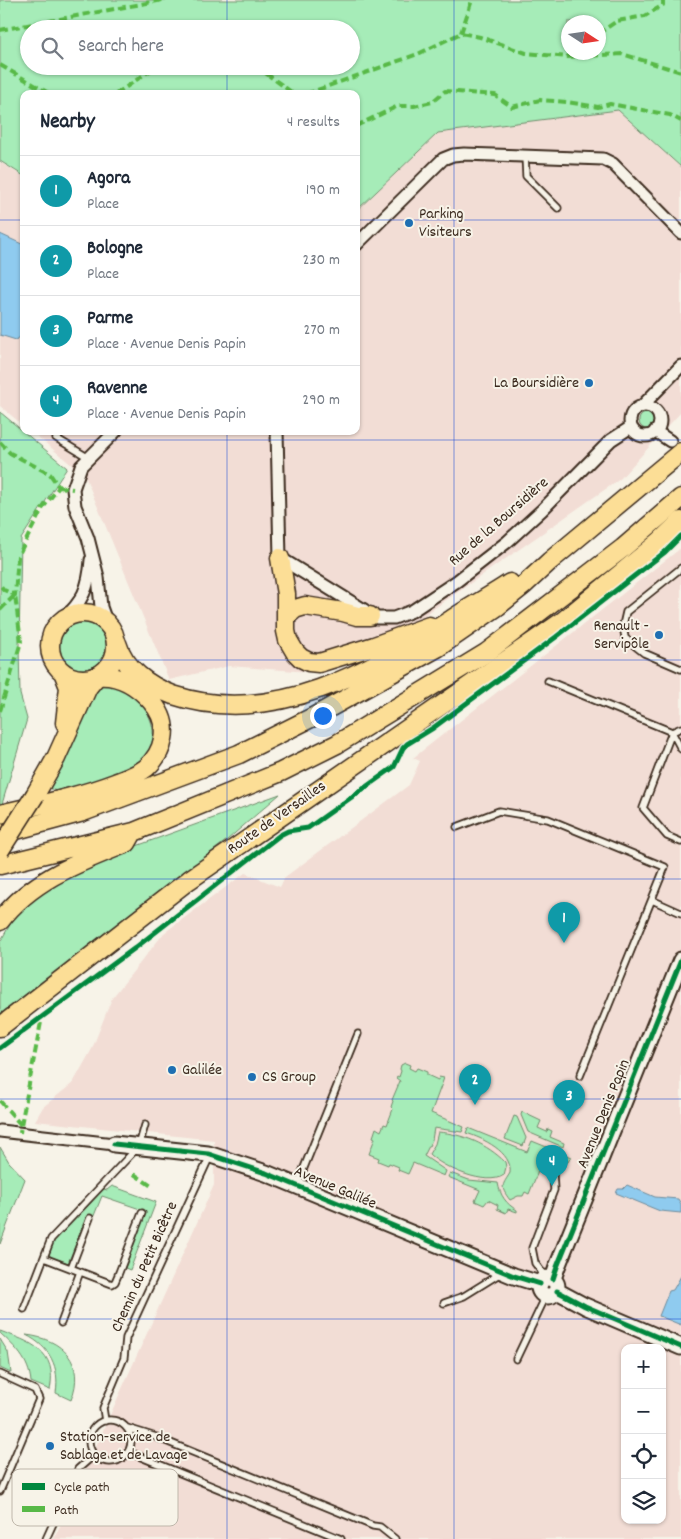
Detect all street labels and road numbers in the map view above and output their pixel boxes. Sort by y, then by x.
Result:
street label: Rue de la Boursidière [444,472,554,572]
street label: Route de Versailles [223,775,331,861]
street label: Avenue Denis Papin [572,1056,636,1172]
street label: Avenue Galilée [290,1160,380,1216]
street label: Chemin du Petit Bicêtre [106,1198,184,1336]

